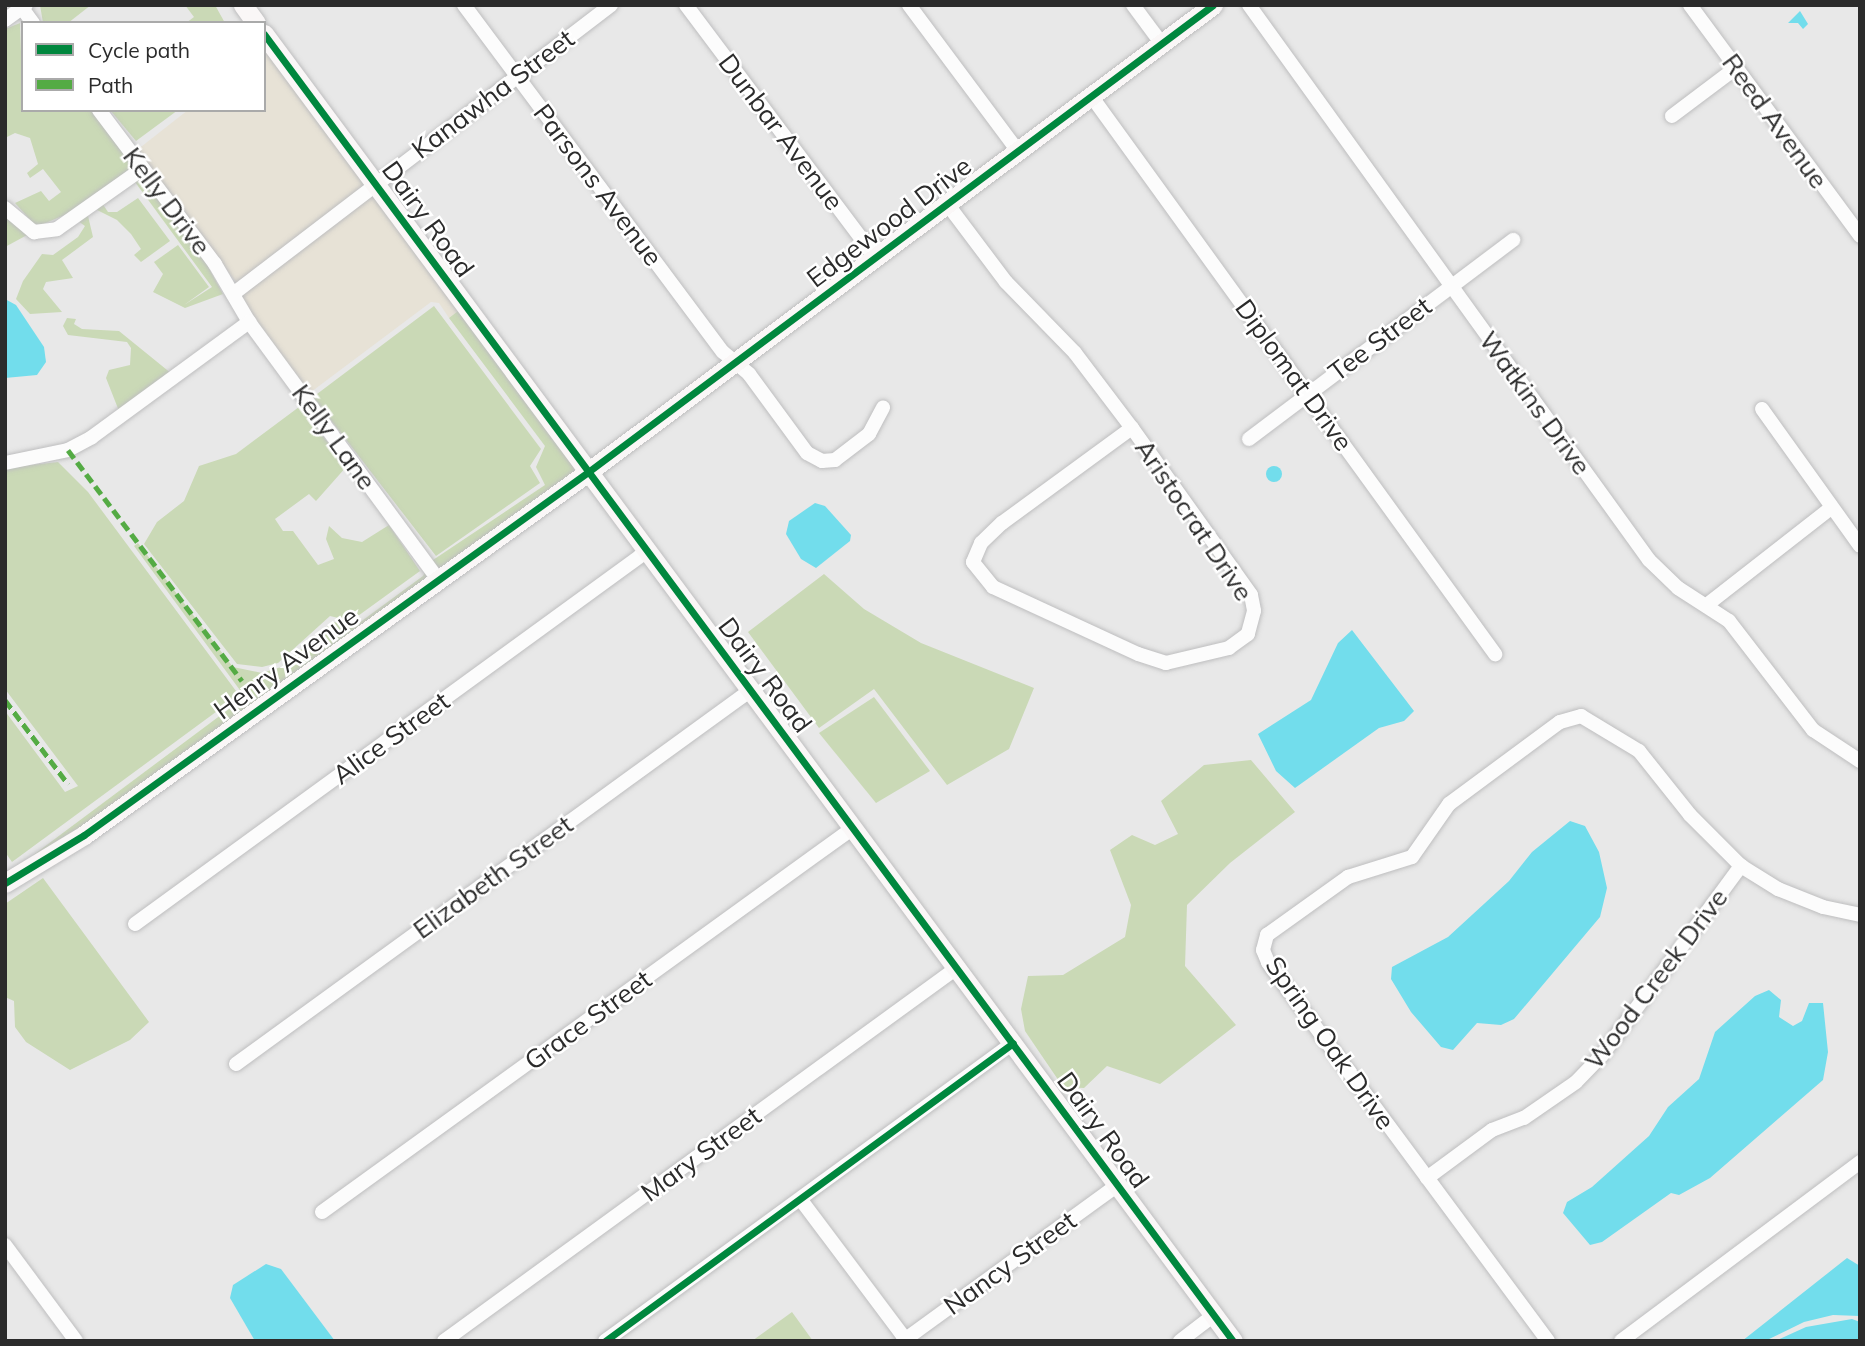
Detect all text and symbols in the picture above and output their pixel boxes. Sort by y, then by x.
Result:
legend [21,21,266,112]
street label: Kanawha Street [406,23,580,165]
text: Cycle path [88,37,190,63]
street label: Dunbar Avenue [712,48,850,216]
street label: Reed Avenue [1716,48,1834,194]
text: Path [88,72,133,98]
street label: Parsons Avenue [527,98,669,272]
street label: Kelly Drive [117,141,217,261]
street label: Edgewood Drive [801,150,977,294]
street label: Dairy Road [375,155,481,283]
street label: Tee Street [1322,290,1438,388]
street label: Diplomat Drive [1229,293,1359,457]
street label: Watkins Drive [1473,325,1597,481]
street label: Kelly Lane [285,378,383,496]
street label: Aristocrat Drive [1129,433,1259,607]
street label: Henry Avenue [208,600,364,726]
street label: Dairy Road [712,611,818,739]
street label: Alice Street [326,685,456,791]
street label: Elizabeth Street [407,809,579,945]
street label: Wood Creek Drive [1578,883,1734,1075]
street label: Spring Oak Drive [1259,951,1401,1135]
street label: Grace Street [518,963,658,1077]
street label: Dairy Road [1050,1066,1156,1194]
street label: Mary Street [635,1100,767,1208]
street label: Nancy Street [938,1205,1082,1321]

